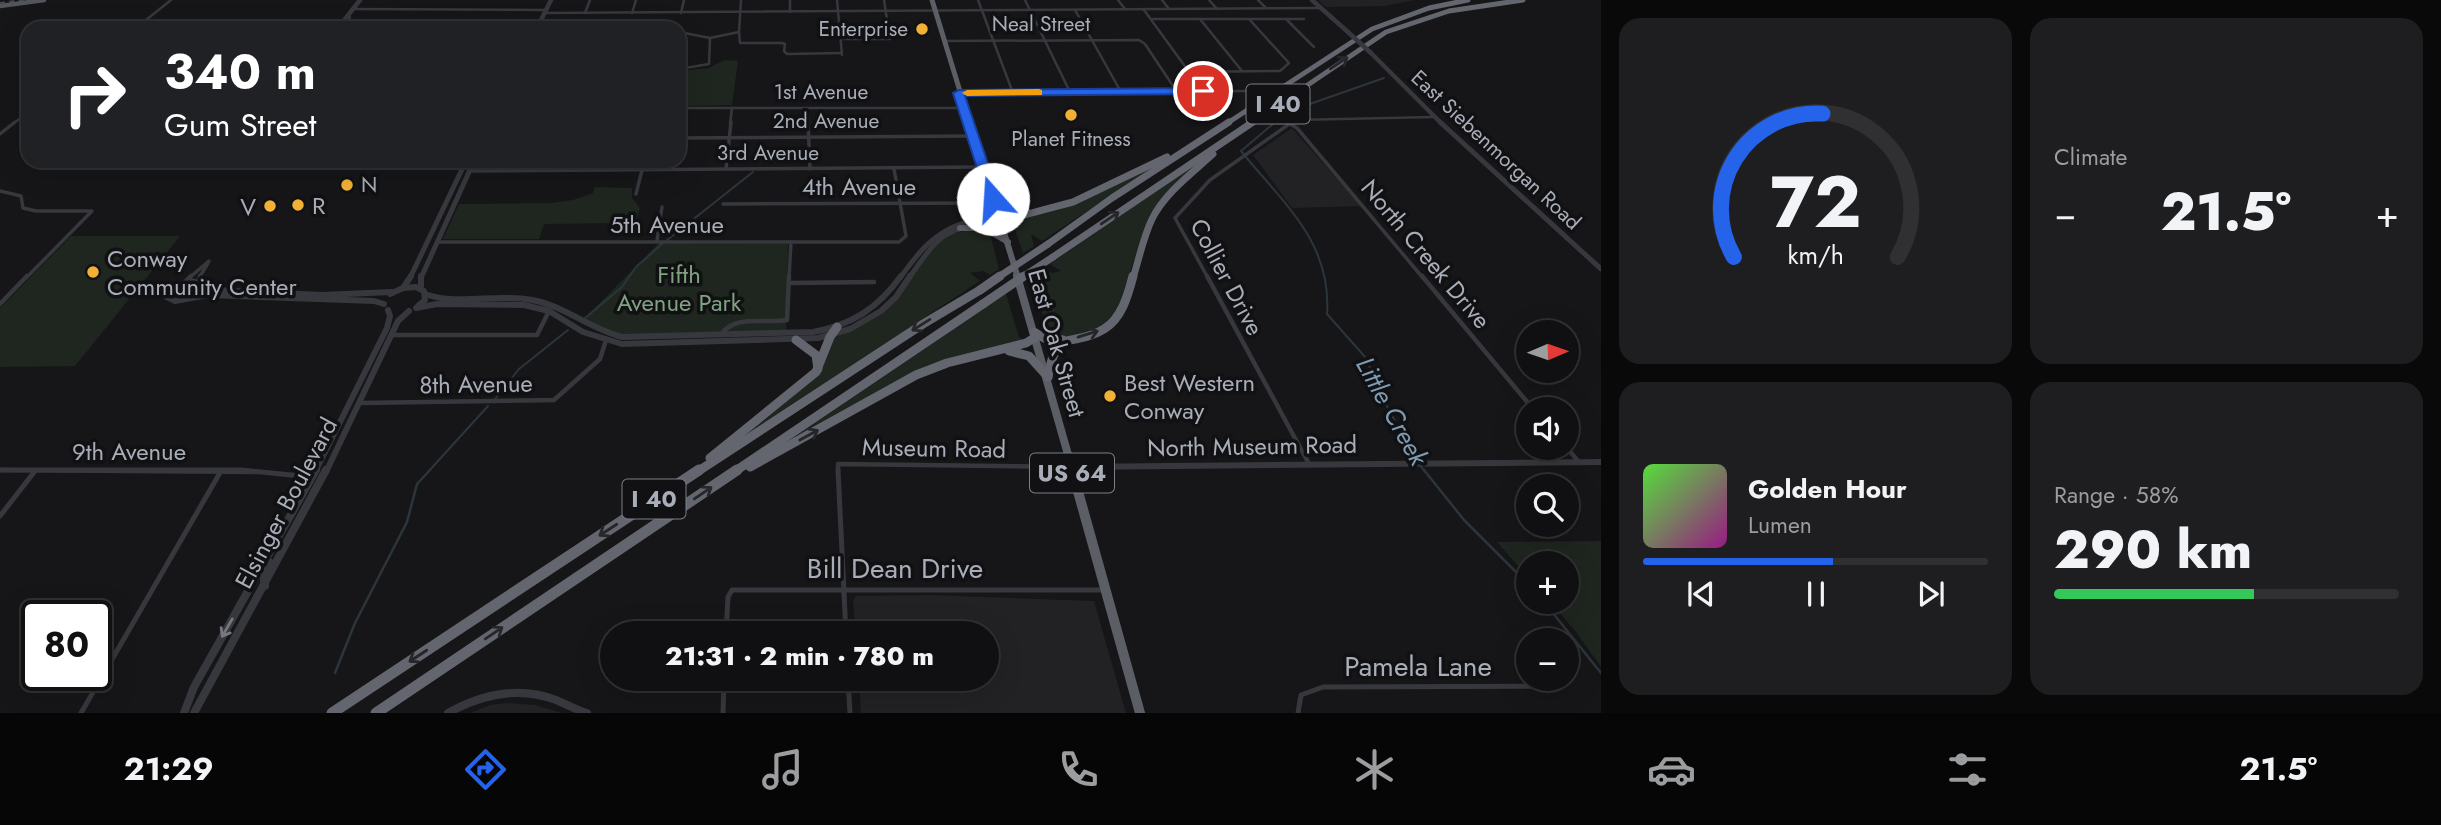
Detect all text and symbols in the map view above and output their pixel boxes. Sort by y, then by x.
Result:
street label: Neal Street [992,9,1090,39]
place label: Enterprise [818,14,908,44]
marker: Enterprise [914,21,930,37]
text: 340 m [164,37,316,107]
icon: right [49,49,140,140]
one-way arrow [1329,56,1348,71]
pin [1173,61,1233,121]
street label: East Siebenmorgan Road [1404,63,1588,237]
icon: arrive [1184,72,1222,110]
street label: 1st Avenue [774,77,869,107]
road number: I 40 [1246,85,1310,124]
text: Gum Street [164,102,317,148]
street label: 2nd Avenue [773,106,880,136]
marker: Planet Fitness [1063,107,1079,123]
place label: Planet Fitness [1011,124,1131,154]
street label: 3rd Avenue [717,138,819,168]
text: Climate [2054,140,2127,174]
text: 72 [1770,149,1861,254]
position arrow [956,162,1030,236]
street label: 4th Avenue [802,169,916,204]
place label: N [361,170,377,200]
street label: North Creek Drive [1353,172,1499,336]
text: 21.5° [2161,174,2291,250]
marker: N [339,177,355,193]
text: − [2054,186,2076,241]
text: + [2376,186,2399,241]
place label: R [312,188,326,223]
place label: V [240,189,256,224]
marker: R [290,197,306,213]
marker: V [262,198,278,214]
street label: 5th Avenue [610,207,724,242]
one-way arrow [1100,211,1119,226]
street label: Collier Drive [1182,212,1272,342]
text: km/h [1787,237,1844,273]
place label: Conway Community Center [107,241,297,304]
park label: Fifth Avenue Park [617,257,742,320]
marker: Conway Community Center [85,264,101,280]
street label: East Oak Street [1019,265,1095,422]
one-way arrow [912,319,932,333]
north arrow [1516,320,1578,383]
map controls [1516,320,1579,691]
one-way arrow [1077,326,1099,339]
water label: Little Creek [1346,350,1438,474]
place label: Best Western Conway [1124,365,1255,428]
street label: 8th Avenue [419,366,533,402]
marker: Best Western Conway [1102,388,1118,404]
button: sound [1516,397,1579,460]
street label: Elsinger Boulevard [226,411,346,595]
street label: North Museum Road [1147,427,1357,465]
one-way arrow [799,428,819,442]
street label: Museum Road [862,429,1006,467]
street label: 9th Avenue [72,434,186,469]
road number: US 64 [1030,453,1114,492]
text: Golden Hour [1748,470,1907,508]
button: search [1516,474,1579,537]
text: Range · 58% [2054,478,2178,512]
road number: I 40 [622,480,686,519]
one-way arrow [693,486,712,500]
text: Lumen [1748,508,1812,542]
text: 290 km [2054,512,2252,588]
one-way arrow [599,523,618,537]
street label: Bill Dean Drive [807,548,983,589]
button: + [1516,551,1579,614]
icon: previous [1682,575,1720,613]
icon: pause [1797,575,1835,613]
icon: next [1912,575,1950,613]
speed limit sign: 80 [21,600,112,691]
one-way arrow [220,617,233,638]
one-way arrow [484,626,503,641]
button: − [1516,628,1579,691]
text: 21:31 · 2 min · 780 m [665,637,934,675]
street label: Pamela Lane [1344,646,1492,687]
one-way arrow [409,649,429,663]
icon: directions [461,745,510,794]
icon: music [758,745,807,794]
icon: phone [1054,745,1103,794]
icon: climate [1350,745,1399,794]
icon: car [1647,745,1696,794]
icon: filters [1943,745,1992,794]
text: 21:29 [124,746,214,792]
text: 21.5° [2240,746,2317,792]

